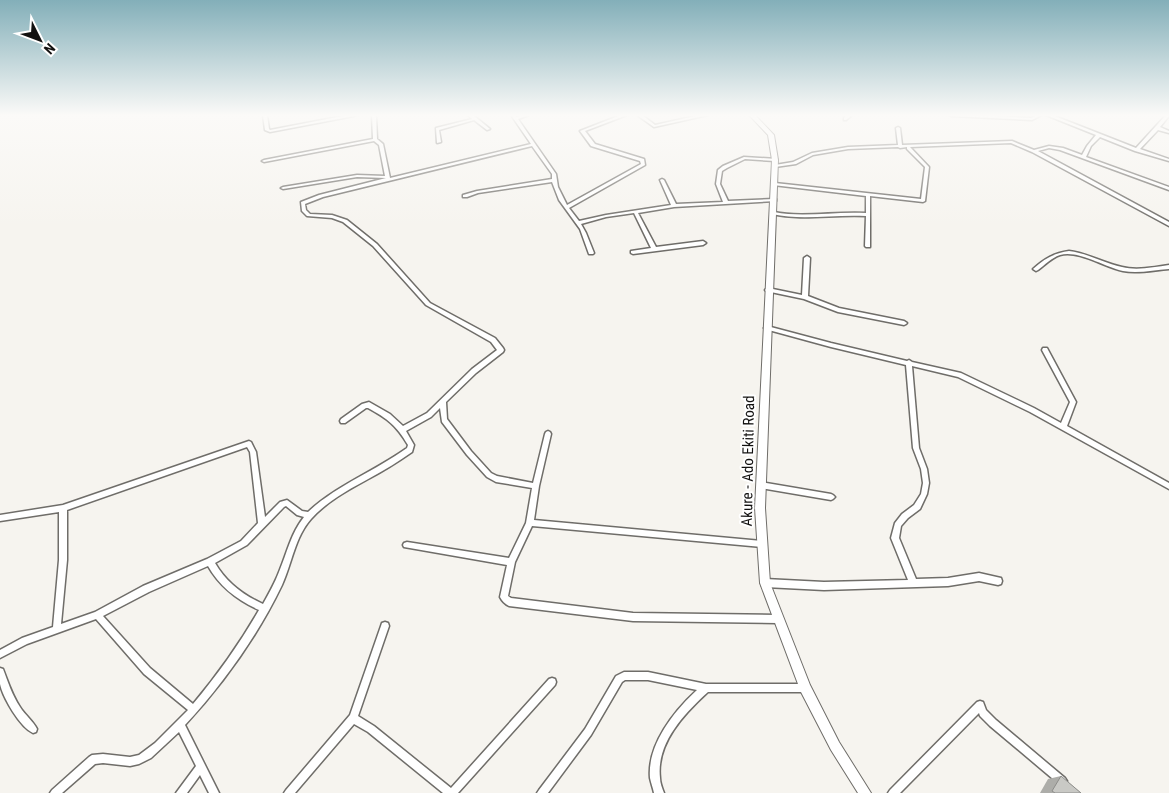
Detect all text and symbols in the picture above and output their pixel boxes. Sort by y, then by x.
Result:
north arrow [15,15,65,65]
text: N [41,40,58,57]
street label: Akure - Ado Ekiti Road [738,395,758,527]

